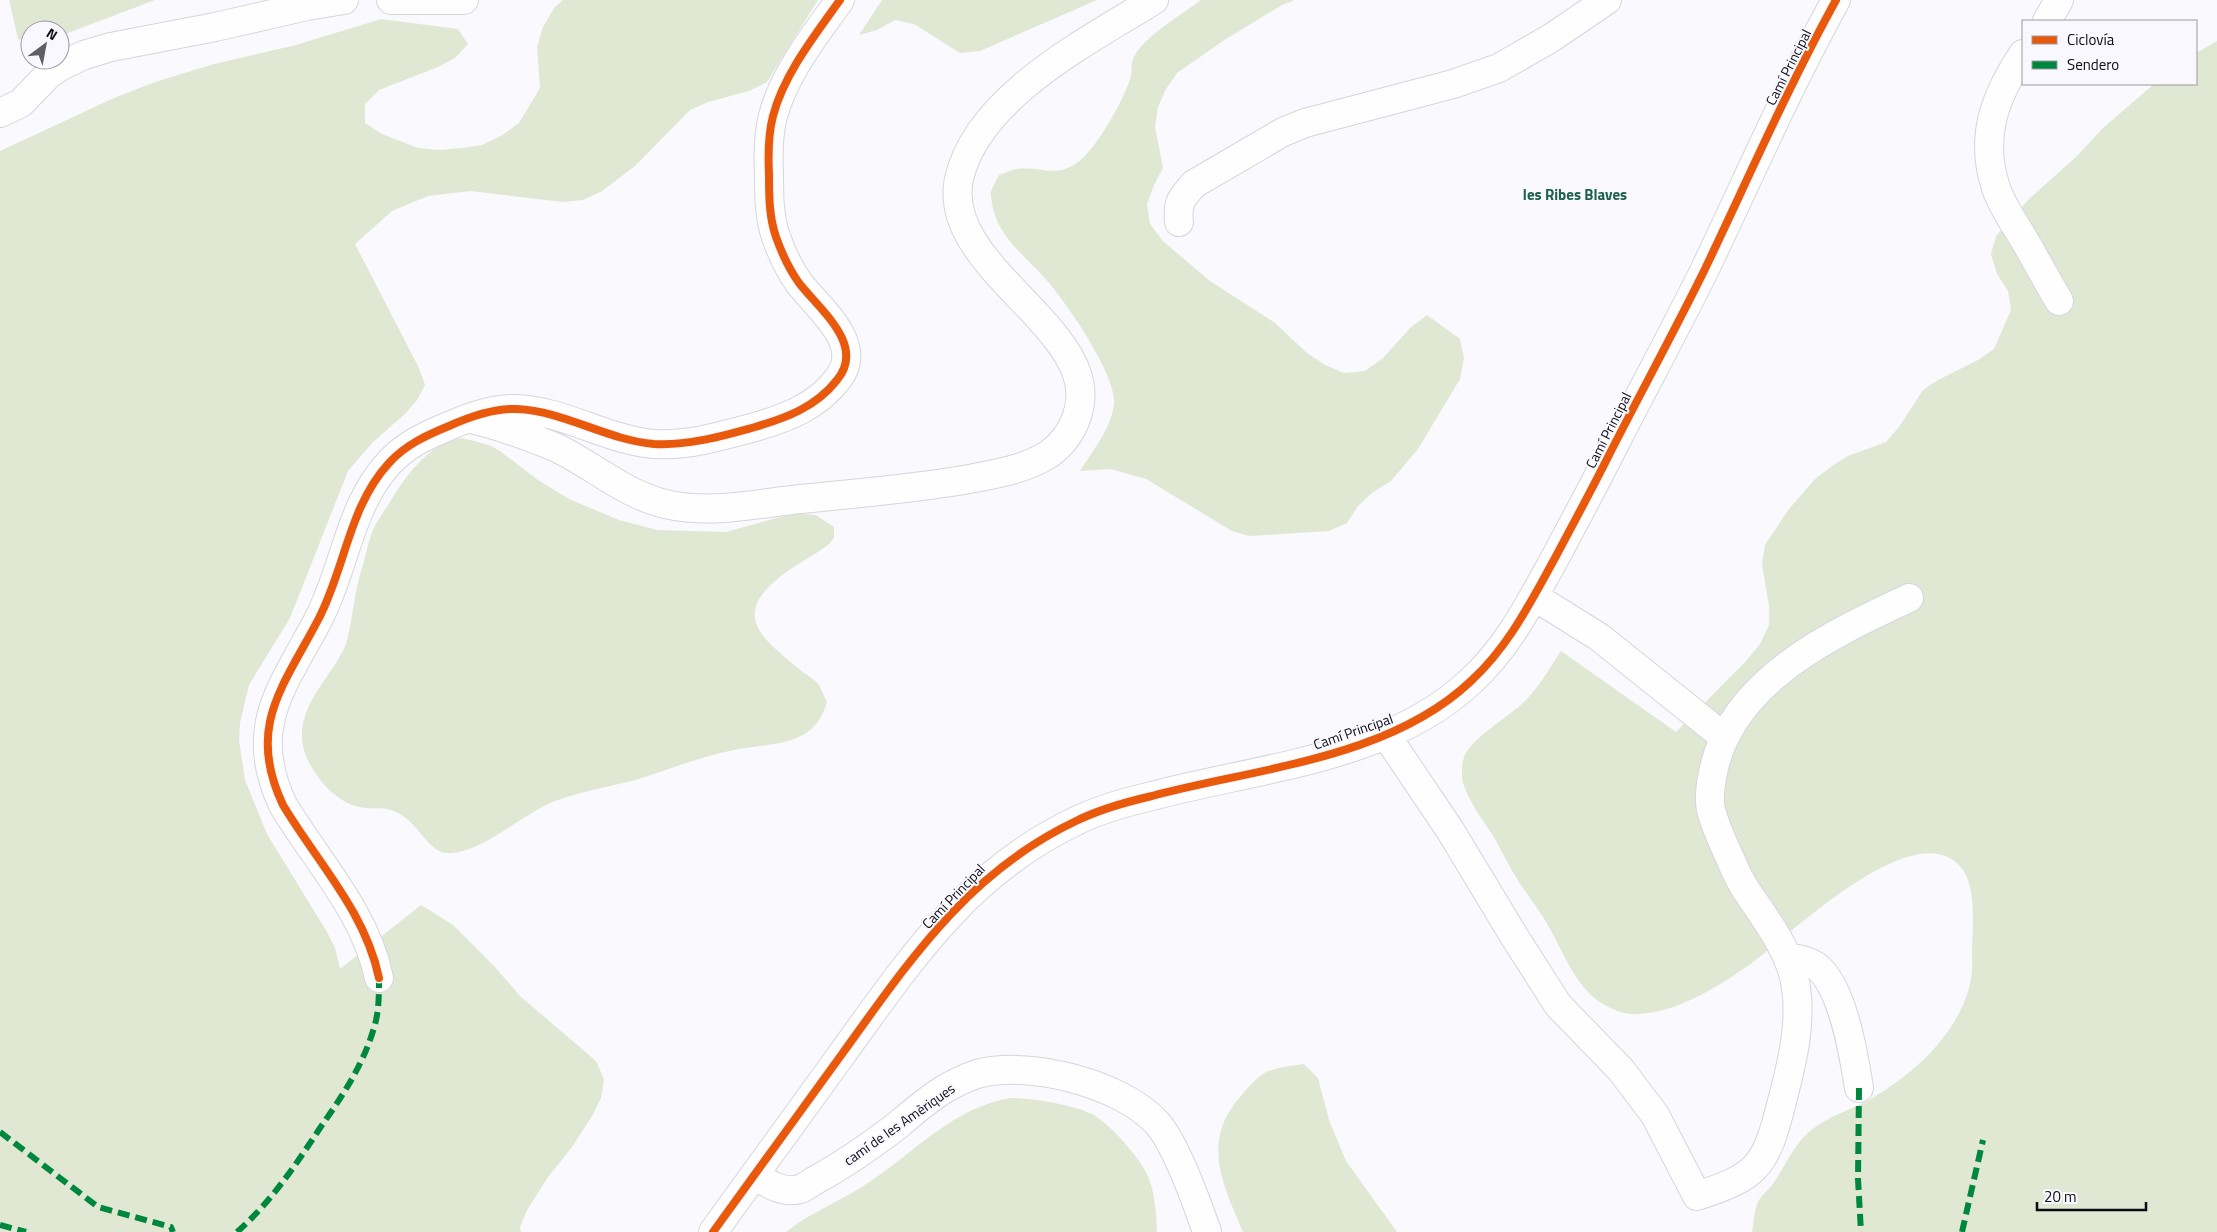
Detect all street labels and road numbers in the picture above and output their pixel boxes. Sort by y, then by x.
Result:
street label: Camí Principal [1760,25,1816,109]
street label: Camí Principal [1580,388,1636,472]
street label: Camí Principal [1310,708,1396,754]
street label: Camí Principal [917,859,989,933]
street label: camí de les Amèriques [839,1078,959,1170]

